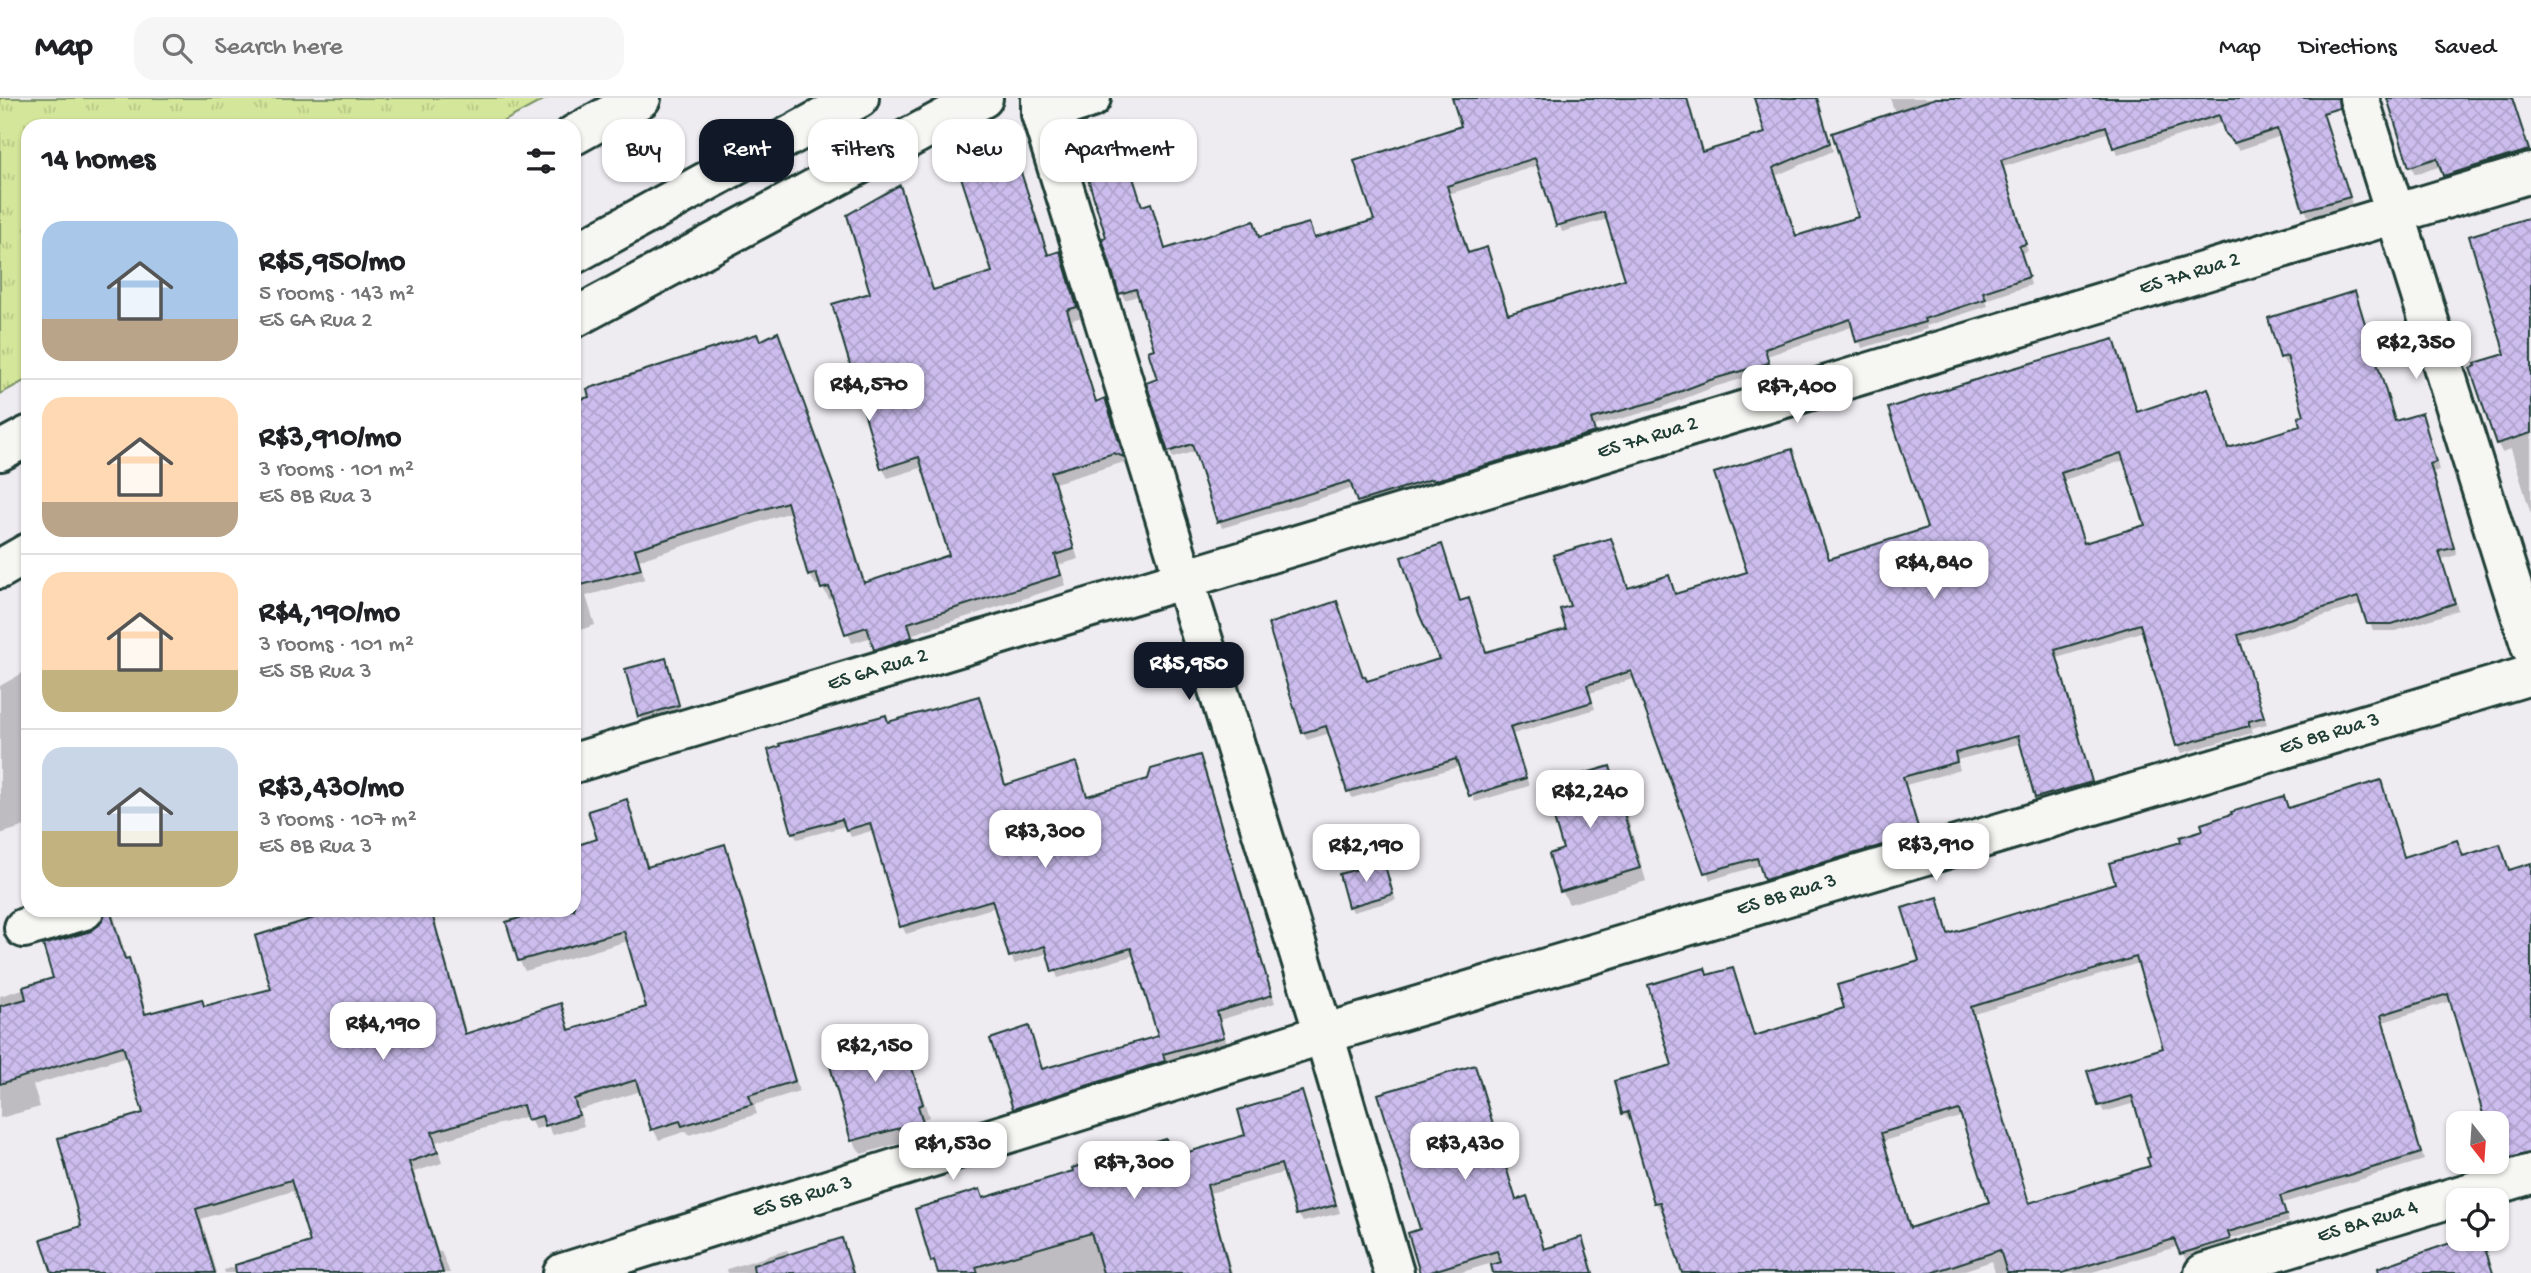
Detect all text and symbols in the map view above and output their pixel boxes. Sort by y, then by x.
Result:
search box [134,17,624,80]
text: Map [35,29,92,67]
icon: search [158,29,196,67]
text: Search here [214,33,343,64]
text: Map [2219,34,2261,63]
text: Directions [2299,34,2397,63]
text: Saved [2435,34,2496,63]
chip: Buy [602,119,685,182]
chip: Rent [699,119,794,182]
chip: Filters [808,119,918,182]
chip: New [932,119,1026,182]
chip: Apartment [1040,119,1197,182]
icon: filters [522,142,560,180]
text: 14 homes [42,144,155,179]
text: R$5,950/mo [259,246,405,281]
street label: ES 7A Rua 2 [2137,248,2243,302]
icon: home [98,249,182,333]
text: 5 rooms · 143 m² [259,281,414,308]
text: ES 6A Rua 2 [259,308,372,335]
pin: R$2,350 [2351,322,2481,381]
text: R$2,350 [2377,330,2455,357]
pin: R$4,570 [804,364,934,423]
pin: R$7,400 [1732,366,1862,425]
text: R$4,570 [830,372,908,399]
text: R$7,400 [1758,374,1836,401]
street label: ES 7A Rua 2 [1595,412,1701,466]
text: R$3,910/mo [259,422,401,457]
icon: home [98,425,182,509]
text: 3 rooms · 101 m² [259,457,414,484]
text: ES 8B Rua 3 [259,484,372,511]
pin: R$4,840 [1869,542,1999,601]
text: R$4,840 [1895,550,1973,577]
text: R$4,190/mo [259,597,400,632]
icon: home [98,600,182,684]
text: 3 rooms · 101 m² [259,632,414,659]
pin: R$5,950 [1124,642,1254,702]
street label: ES 6A Rua 2 [825,644,931,698]
text: R$5,950 [1150,651,1228,678]
text: ES 5B Rua 3 [259,659,372,686]
street label: ES 8B Rua 3 [2277,708,2383,762]
pin: R$2,240 [1525,770,1655,830]
text: R$3,430/mo [259,772,404,807]
icon: home [98,775,182,859]
text: R$2,240 [1552,779,1628,806]
text: 3 rooms · 107 m² [259,807,417,834]
pin: R$3,300 [980,810,1110,870]
text: R$3,300 [1005,819,1085,846]
pin: R$2,190 [1301,824,1431,884]
pin: R$3,910 [1871,824,2001,883]
text: R$3,910 [1898,832,1974,859]
text: R$2,190 [1329,833,1403,860]
text: ES 8B Rua 3 [259,834,372,861]
street label: ES 8B Rua 3 [1734,869,1840,923]
pin: R$4,190 [318,1002,448,1062]
text: R$4,190 [346,1011,420,1038]
pin: R$2,150 [810,1024,940,1084]
text: R$2,150 [837,1033,913,1060]
north arrow [2446,1111,2510,1174]
map controls [2446,1111,2509,1251]
pin: R$1,530 [888,1122,1018,1182]
pin: R$3,430 [1400,1122,1530,1182]
text: R$1,530 [915,1131,991,1158]
text: R$3,430 [1426,1131,1504,1158]
pin: R$7,300 [1069,1142,1199,1201]
text: R$7,300 [1094,1150,1174,1177]
street label: ES 5B Rua 3 [750,1171,856,1225]
button: locate [2446,1188,2509,1251]
street label: ES 8A Rua 4 [2315,1196,2421,1250]

